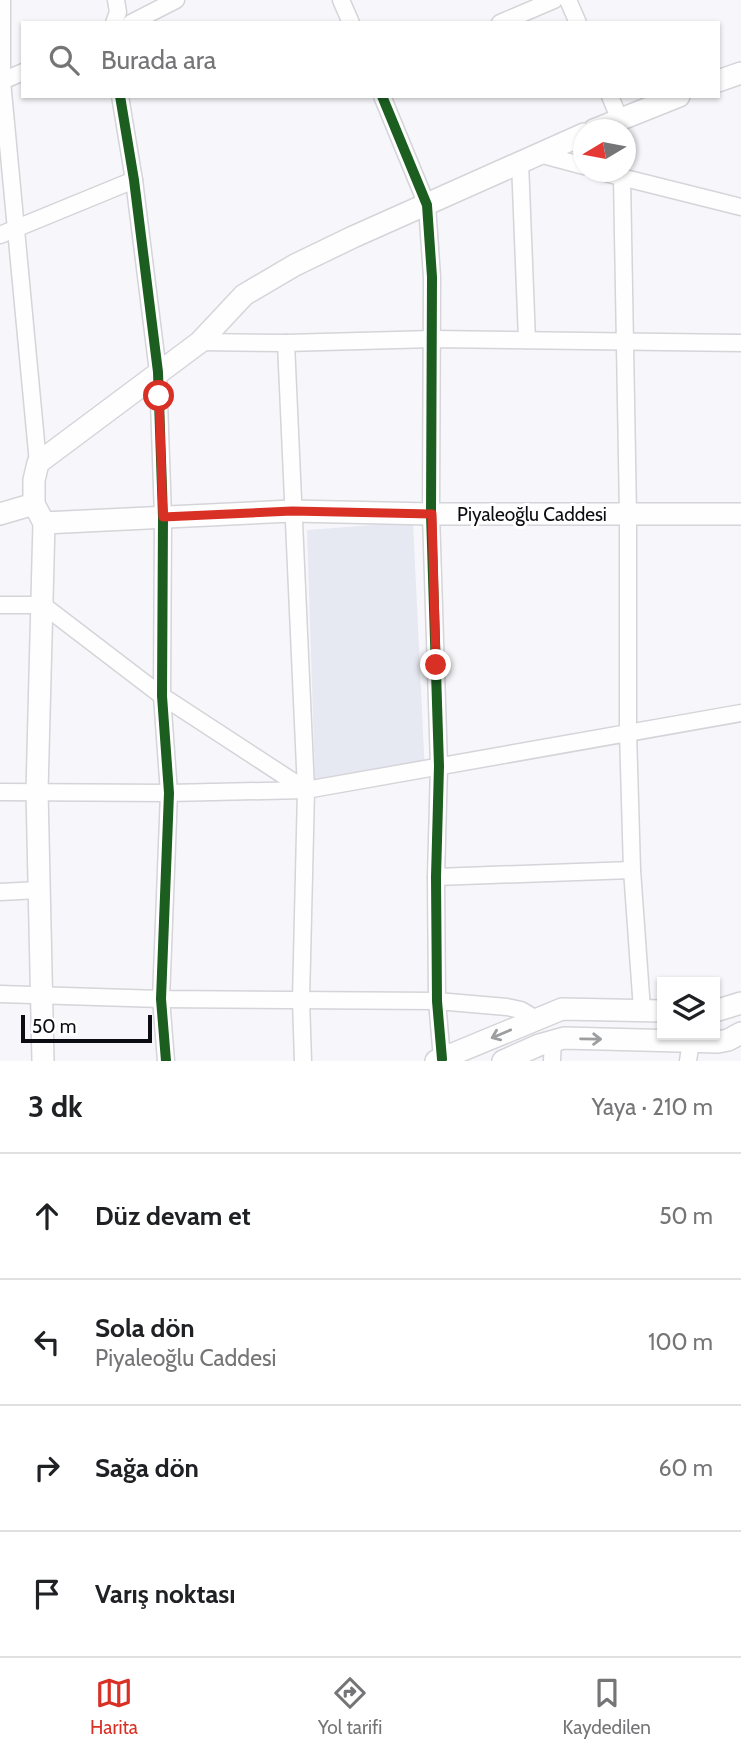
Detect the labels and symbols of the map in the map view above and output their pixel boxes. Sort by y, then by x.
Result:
north arrow [573,119,636,182]
route start [143,380,174,411]
street label: Piyaleoğlu Caddesi [457,503,607,526]
route end [420,649,451,680]
scale bar [21,1012,152,1044]
one-way arrow [491,1028,512,1041]
one-way arrow [579,1032,602,1046]

